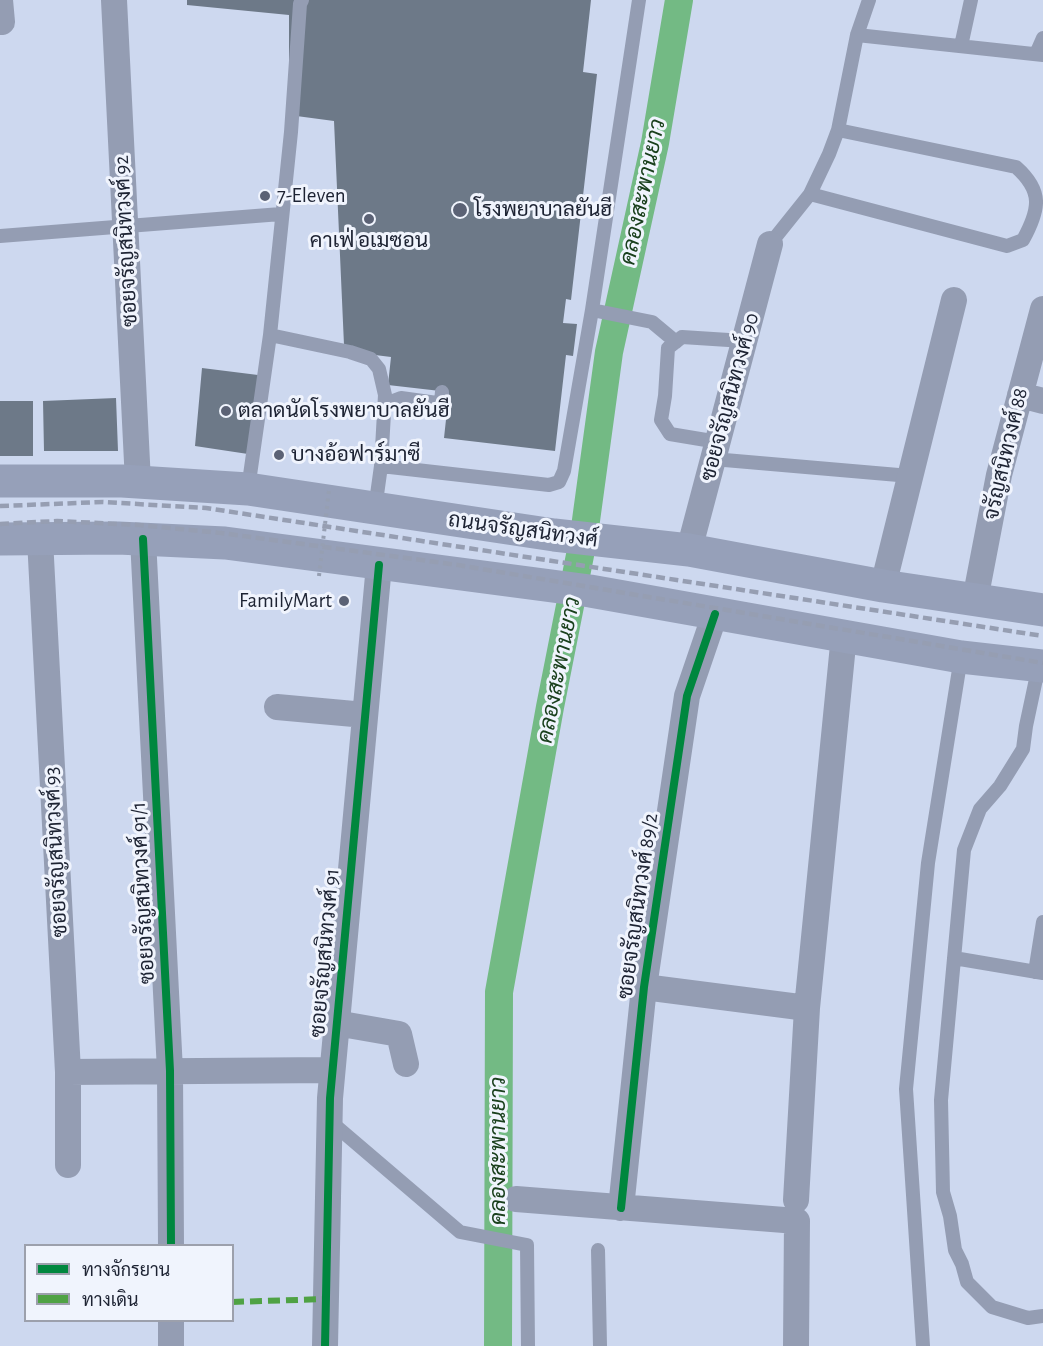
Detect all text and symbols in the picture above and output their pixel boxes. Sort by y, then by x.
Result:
water label: คลองสะพานยาว [615,117,671,267]
street label: ซอยจรัญสนิทวงศ์ 92 [109,155,143,327]
place label: 7-Eleven [277,183,346,209]
marker: 7-Eleven [258,189,272,203]
place label: โรงพยาบาลยันฮี [474,197,612,223]
marker: โรงพยาบาลยันฮี [451,201,469,219]
marker: คาเฟ่ อเมซอน [362,212,376,226]
place label: คาเฟ่ อเมซอน [310,228,428,254]
street label: ซอยจรัญสนิทวงศ์ 90 [695,310,765,484]
street label: จรัญสนิทวงศ์ 88 [979,385,1033,523]
place label: ตลาดนัดโรงพยาบาลยันฮี [238,398,449,424]
marker: ตลาดนัดโรงพยาบาลยันฮี [219,404,233,418]
place label: บางอ้อฟาร์มาซี [291,442,420,468]
marker: บางอ้อฟาร์มาซี [272,448,286,462]
street label: ถนนจรัญสนิทวงศ์ [447,507,599,553]
place label: FamilyMart [239,588,332,614]
marker: FamilyMart [337,594,351,608]
water label: คลองสะพานยาว [532,595,586,745]
street label: ซอยจรัญสนิทวงศ์ 93 [39,766,73,938]
street label: ซอยจรัญสนิทวงศ์ 91/1 [126,801,160,985]
street label: ซอยจรัญสนิทวงศ์ 89/2 [612,811,664,1001]
street label: ซอยจรัญสนิทวงศ์ 91 [305,868,345,1038]
water label: คลองสะพานยาว [485,1077,511,1225]
legend [24,1244,234,1322]
text: ทางจักรยาน [82,1262,170,1280]
text: ทางเดิน [82,1292,138,1310]

